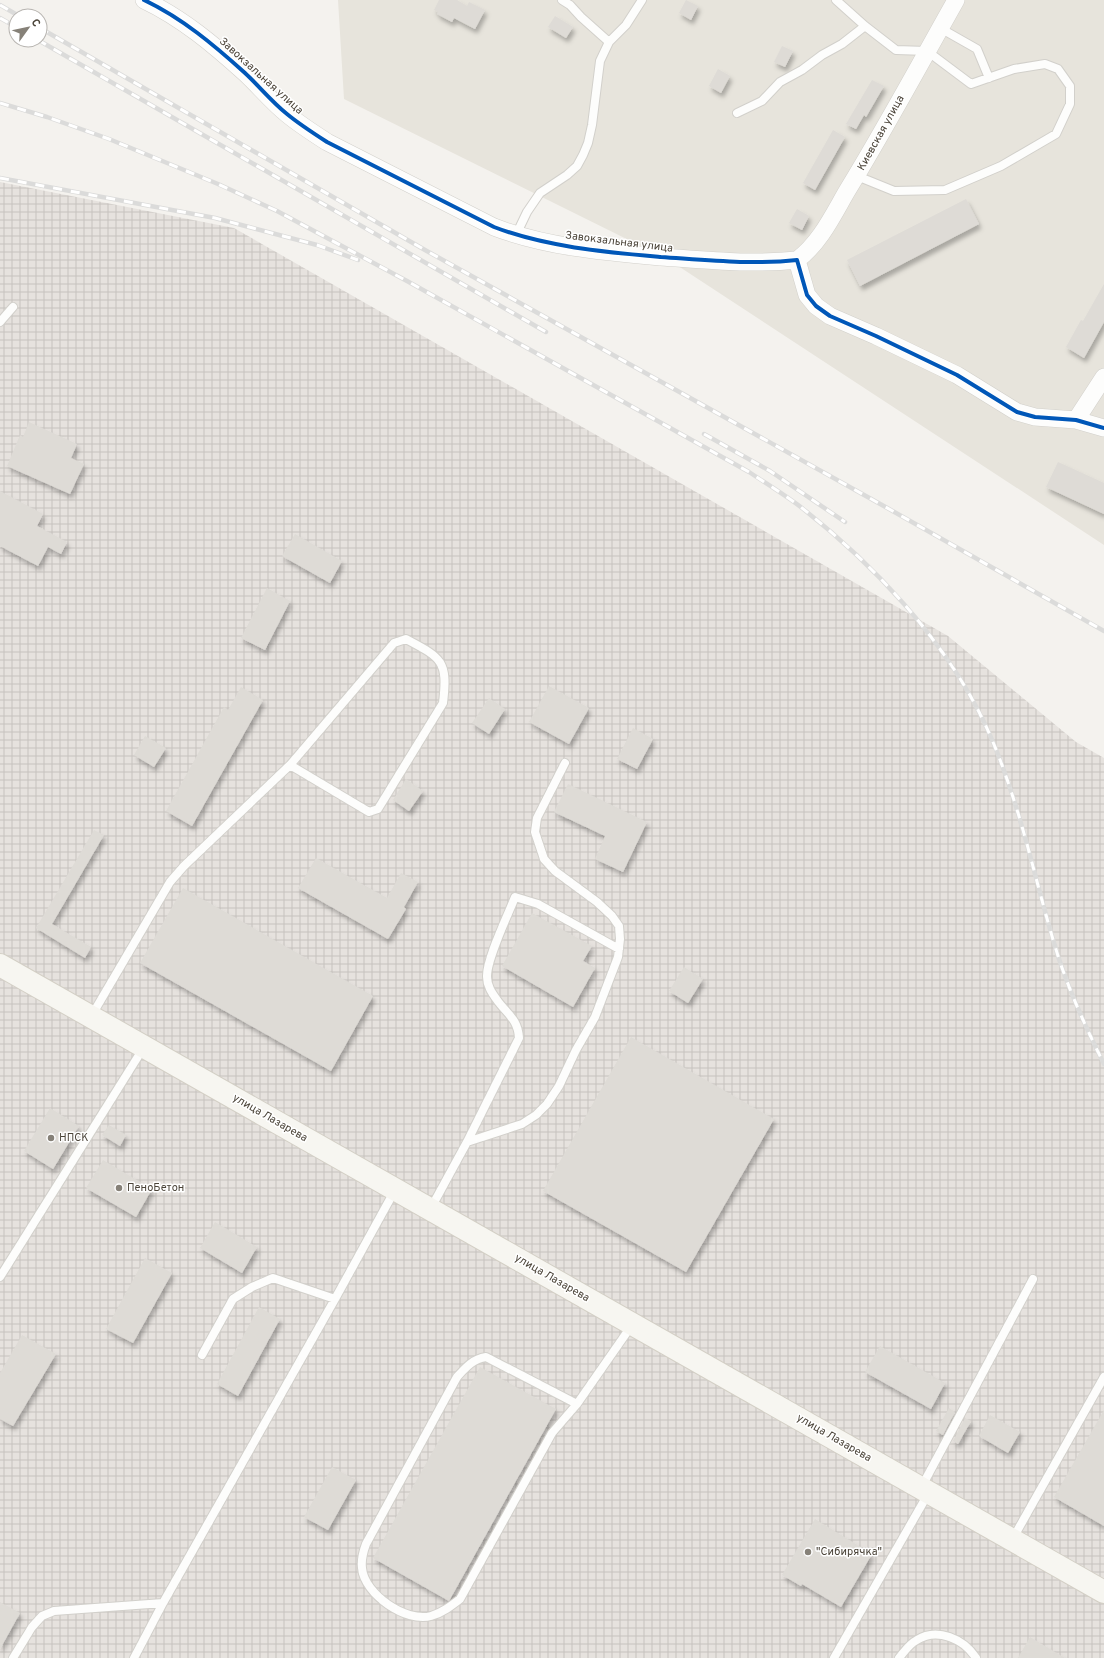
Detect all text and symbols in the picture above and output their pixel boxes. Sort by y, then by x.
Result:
north arrow [8,8,48,48]
text: С [28,16,43,30]
street label: Завокзальная улица [216,34,306,118]
street label: Киевская улица [855,93,908,173]
street label: Завокзальная улица [564,228,674,256]
street label: улица Лазарева [230,1091,310,1145]
place label: НПСК [59,1131,88,1145]
marker: НПСК [46,1133,56,1143]
place label: ПеноБетон [127,1181,184,1195]
marker: ПеноБетон [114,1183,124,1193]
street label: улица Лазарева [512,1251,592,1305]
street label: улица Лазарева [794,1411,874,1465]
place label: "Сибирячка" [816,1545,882,1559]
marker: "Сибирячка" [803,1547,813,1557]

